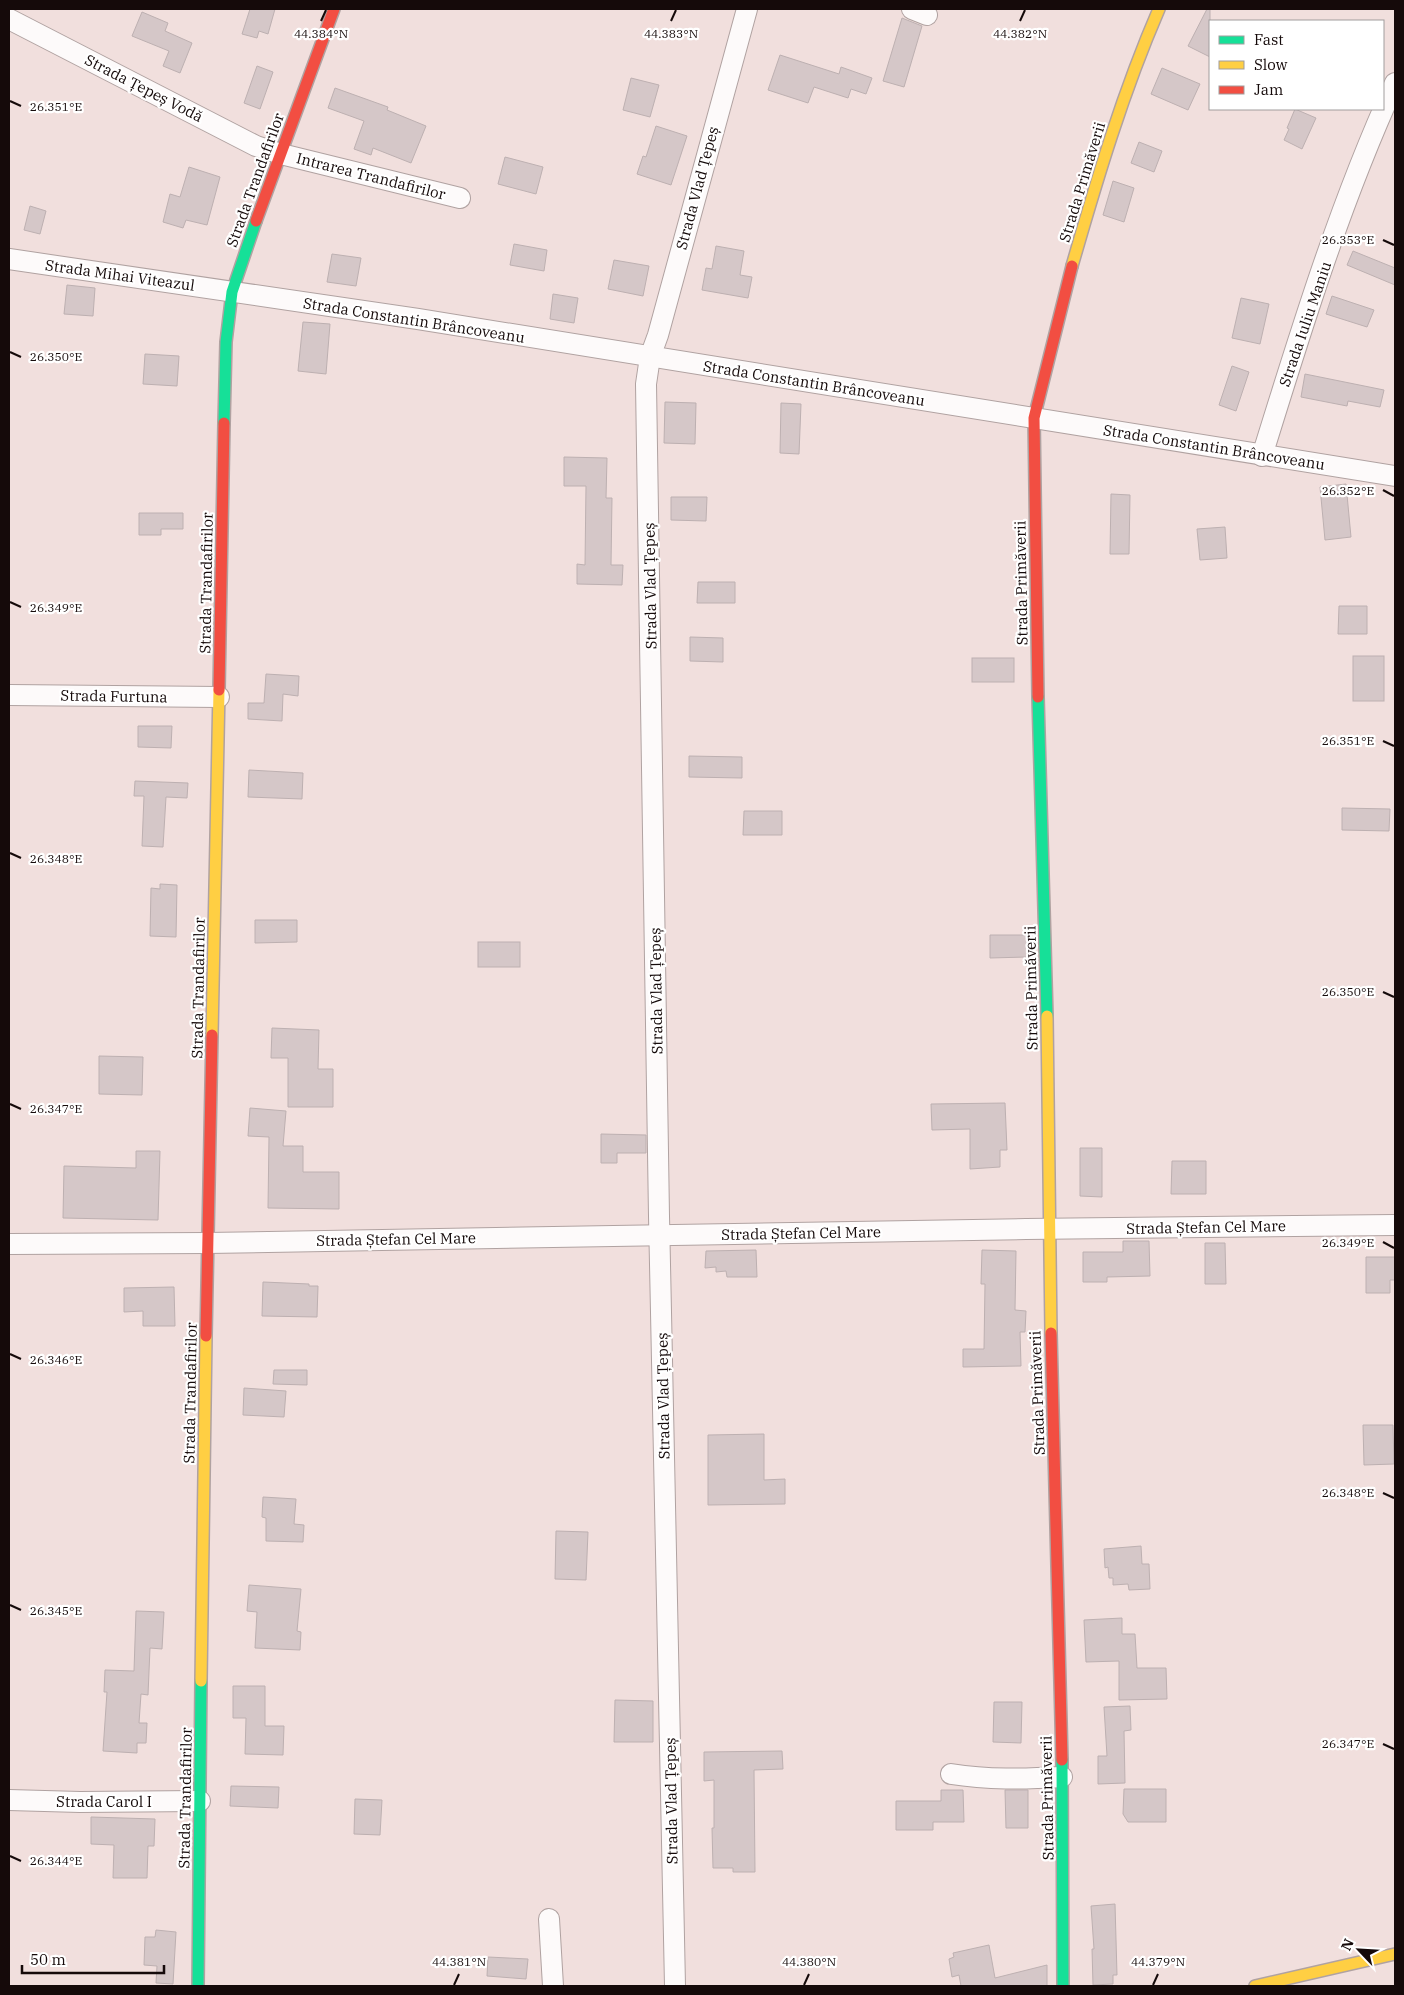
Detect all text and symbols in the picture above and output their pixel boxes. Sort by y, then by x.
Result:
legend [1209,20,1384,110]
text: 44.384°N [294,26,348,41]
text: 44.383°N [644,26,698,41]
text: 44.382°N [993,26,1047,41]
text: Fast [1254,30,1284,49]
street label: Strada Țepeș Vodă [82,50,206,126]
text: Slow [1254,55,1288,74]
text: Jam [1254,80,1283,99]
text: 26.351°E [30,99,82,114]
street label: Strada Trandafirilor [222,110,288,250]
street label: Strada Primăverii [1055,119,1109,244]
street label: Strada Vlad Țepeș [671,124,723,252]
street label: Intrarea Trandafirilor [294,148,448,204]
text: 26.353°E [1322,232,1374,247]
street label: Strada Mihai Viteazul [44,255,196,295]
street label: Strada Iuliu Maniu [1275,259,1335,389]
street label: Strada Constantin Brâncoveanu [302,293,526,347]
text: 26.350°E [30,349,82,364]
street label: Strada Constantin Brâncoveanu [702,356,926,410]
street label: Strada Constantin Brâncoveanu [1102,420,1326,474]
text: 26.352°E [1322,483,1374,498]
street label: Strada Trandafirilor [195,512,217,654]
street label: Strada Primăverii [1010,520,1032,645]
street label: Strada Vlad Țepeș [639,522,661,650]
text: 26.349°E [30,600,82,615]
street label: Strada Furtuna [60,686,168,706]
text: 26.351°E [1322,733,1374,748]
text: 26.348°E [30,851,82,866]
street label: Strada Trandafirilor [187,917,209,1059]
street label: Strada Primăverii [1020,925,1042,1050]
street label: Strada Vlad Țepeș [645,927,667,1055]
text: 26.350°E [1322,984,1374,999]
text: 26.347°E [30,1101,82,1116]
street label: Strada Ștefan Cel Mare [1126,1216,1286,1238]
street label: Strada Ștefan Cel Mare [721,1222,881,1244]
street label: Strada Ștefan Cel Mare [316,1228,476,1250]
text: 26.349°E [1322,1235,1374,1250]
street label: Strada Trandafirilor [179,1322,201,1464]
street label: Strada Primăverii [1025,1330,1049,1456]
street label: Strada Vlad Țepeș [652,1332,674,1460]
text: 26.346°E [30,1352,82,1367]
text: 26.348°E [1322,1485,1374,1500]
text: 26.345°E [30,1603,82,1618]
street label: Strada Trandafirilor [174,1727,196,1869]
street label: Strada Primăverii [1036,1735,1058,1860]
text: 26.347°E [1322,1736,1374,1751]
street label: Strada Vlad Țepeș [660,1737,682,1865]
street label: Strada Carol I [56,1792,152,1811]
text: 26.344°E [30,1853,82,1868]
north arrow [1334,1925,1384,1975]
text: N [1337,1936,1358,1953]
scale bar [22,1942,165,1974]
text: 50 m [30,1950,66,1969]
text: 44.381°N [432,1954,486,1969]
text: 44.380°N [782,1954,836,1969]
text: 44.379°N [1131,1954,1185,1969]

